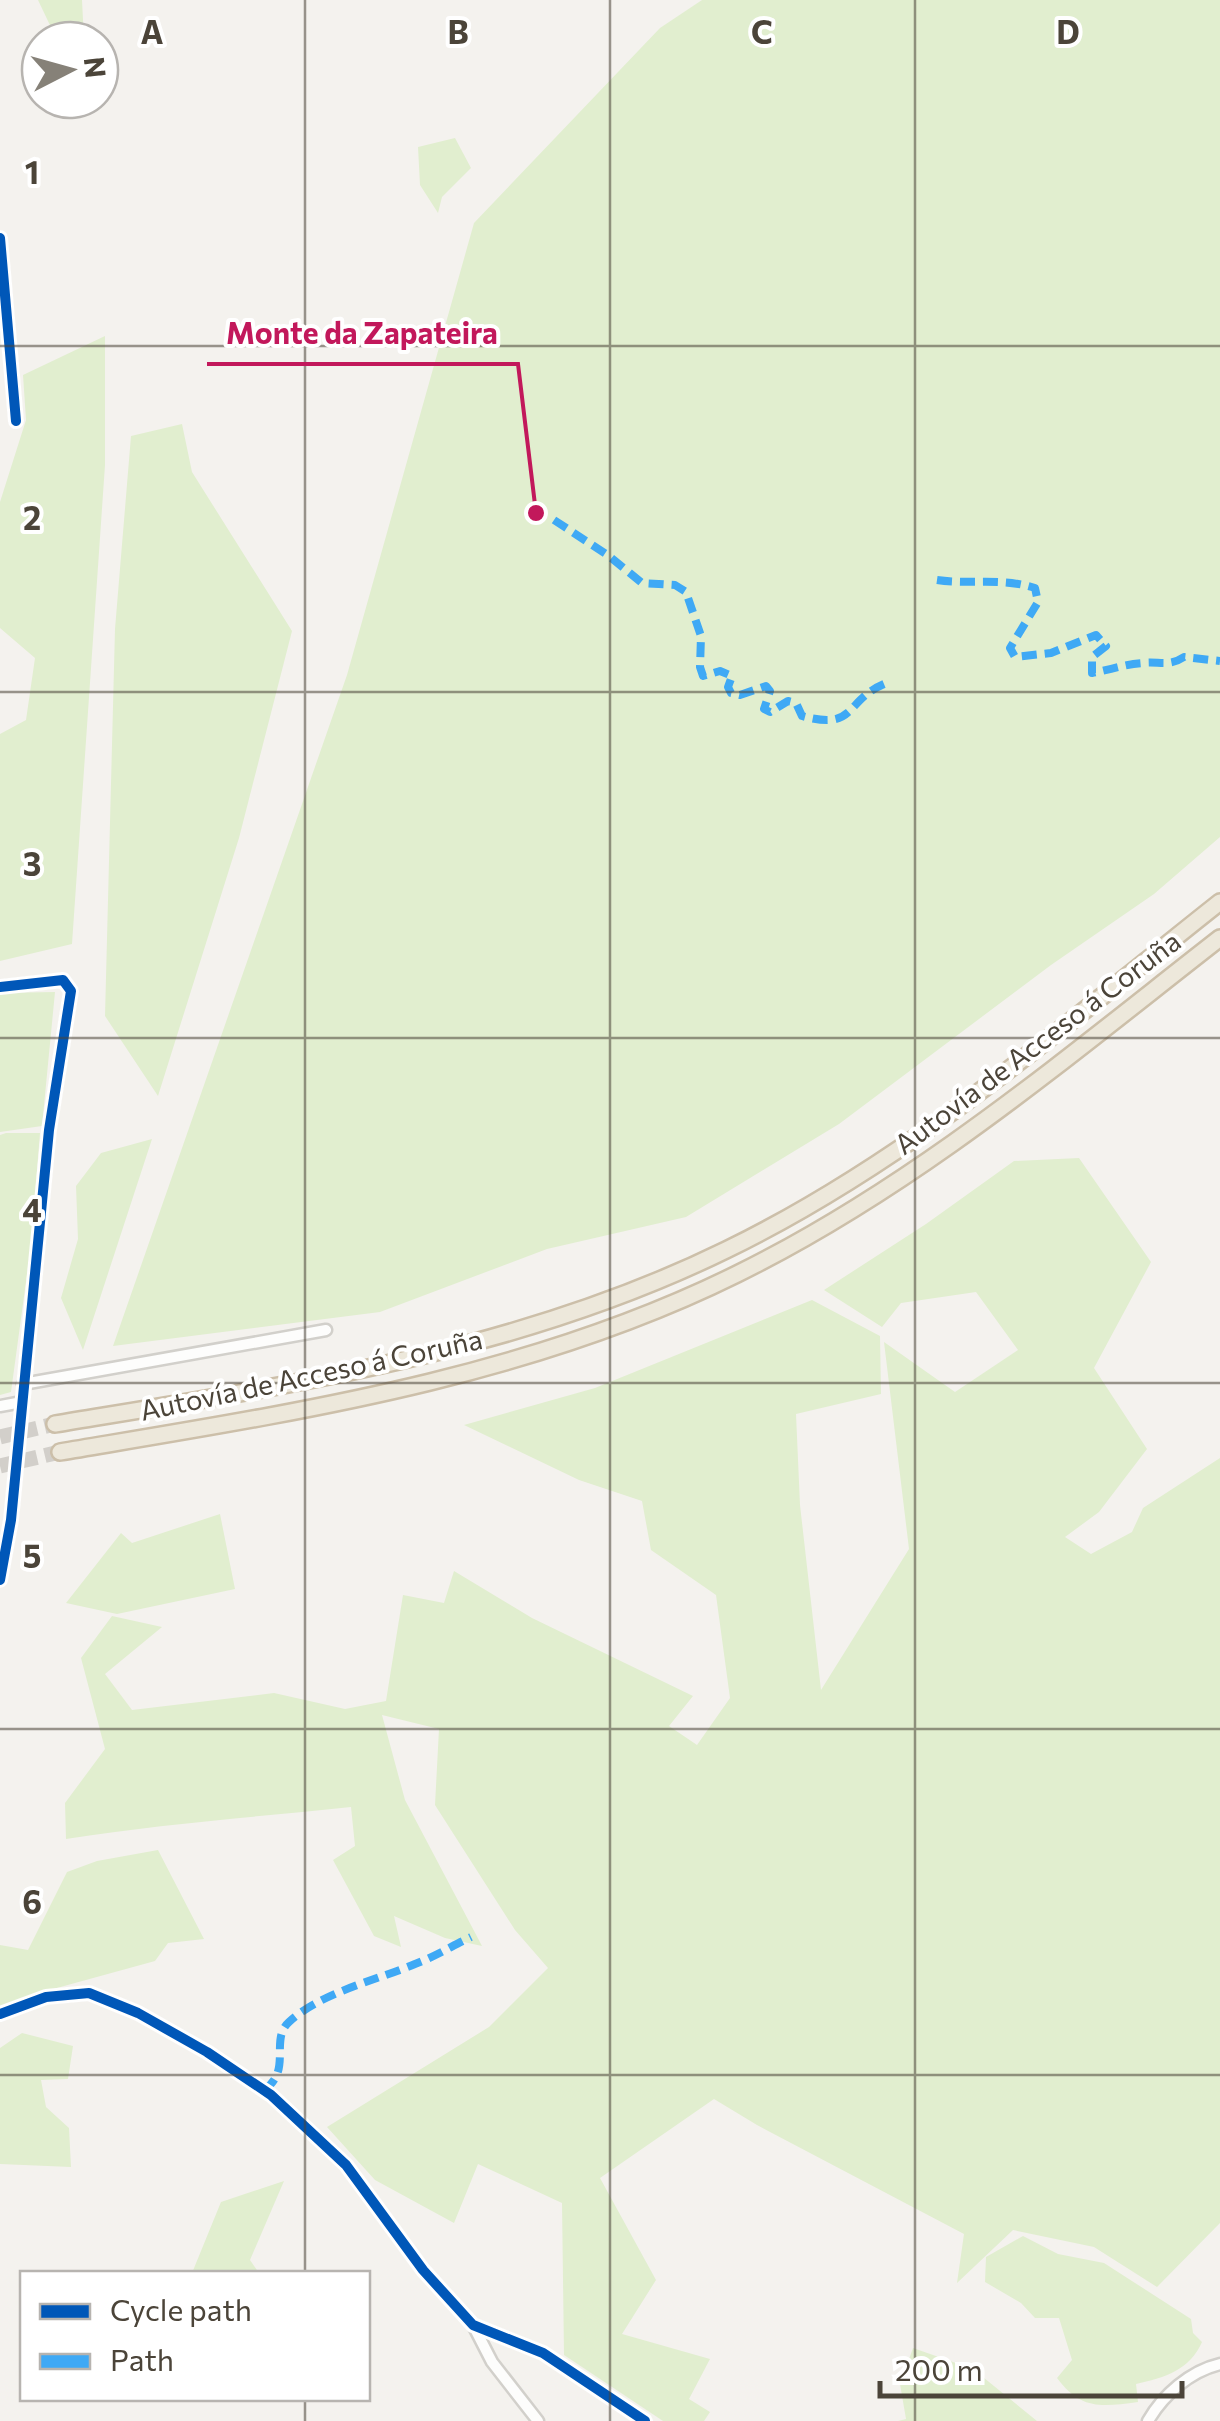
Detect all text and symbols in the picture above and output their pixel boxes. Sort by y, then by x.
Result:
text: A [141,11,164,51]
text: B [447,11,469,51]
text: C [751,11,773,51]
text: D [1056,11,1080,51]
north arrow [20,20,120,120]
text: N [78,55,114,80]
text: 1 [25,151,39,191]
callout: Monte da Zapateira [207,304,518,364]
text: Monte da Zapateira [226,313,498,350]
text: 2 [23,497,41,537]
text: 3 [23,843,41,883]
street label: Autovía de Acceso á Coruña [887,923,1187,1161]
text: 4 [22,1189,42,1229]
street label: Autovía de Acceso á Coruña [137,1321,485,1427]
text: 5 [23,1535,41,1575]
text: 6 [22,1881,42,1921]
legend [20,2271,370,2401]
text: Cycle path [110,2290,252,2327]
scale bar [880,2336,1182,2398]
text: Path [110,2340,174,2377]
text: 200 m [895,2350,983,2387]

